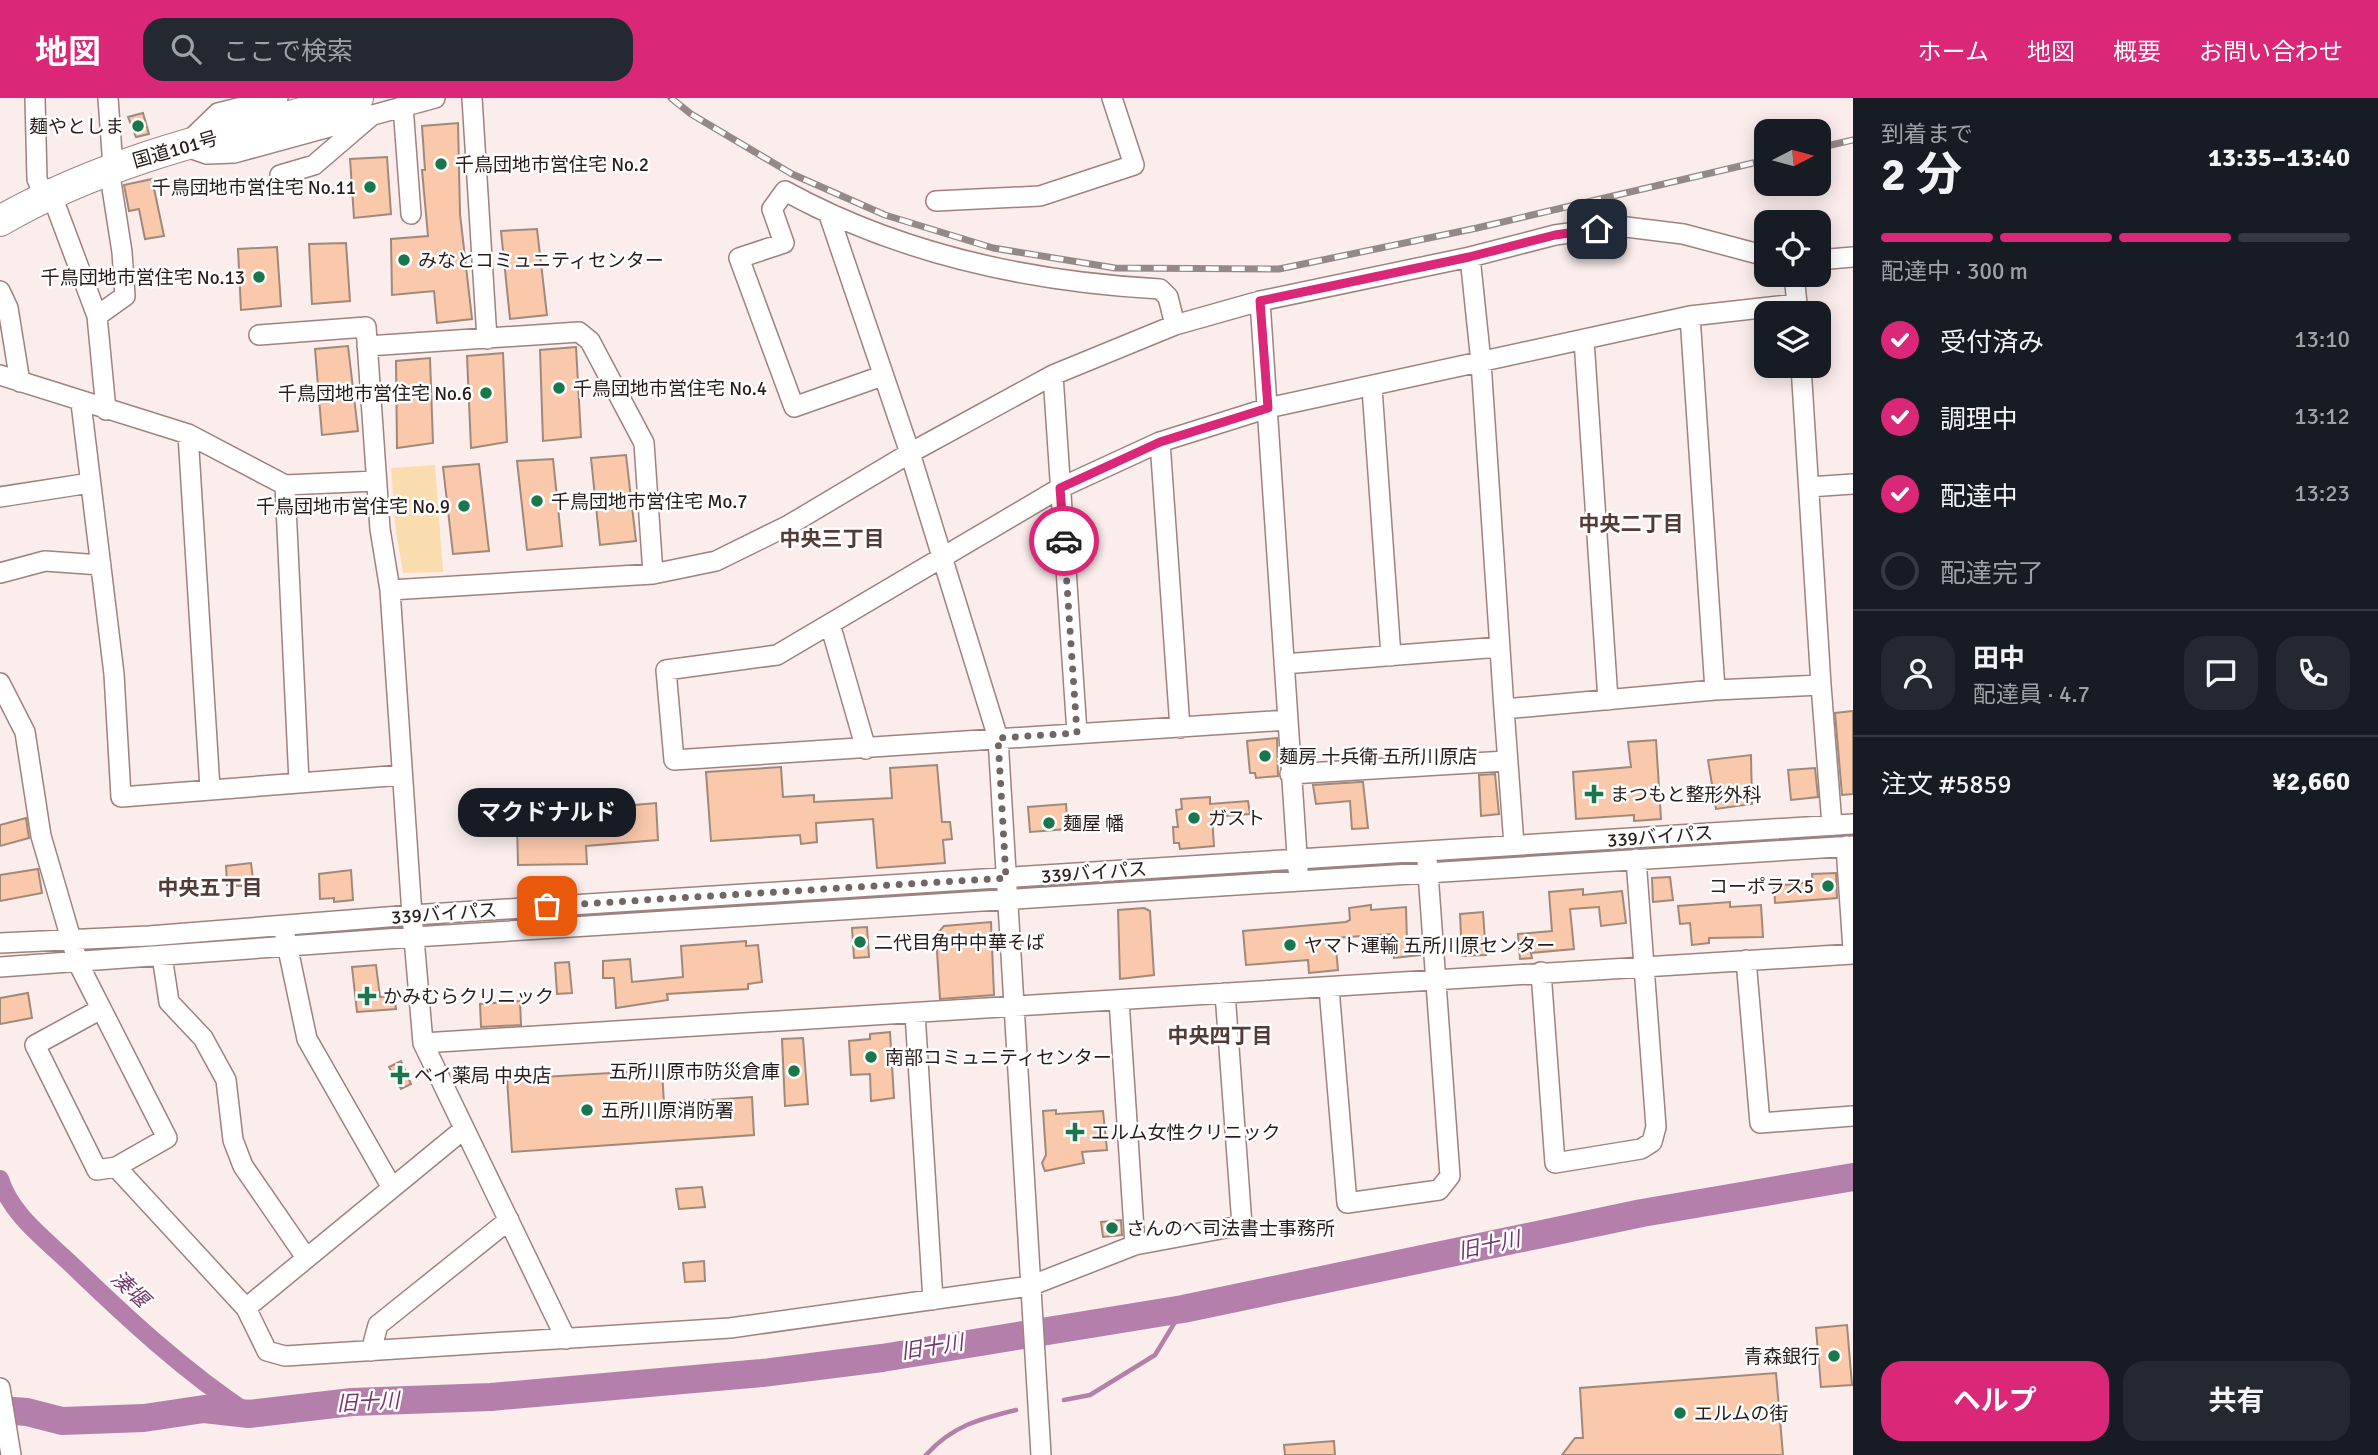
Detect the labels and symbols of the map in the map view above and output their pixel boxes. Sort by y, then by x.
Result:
place label: 麺やとしま [29,115,124,139]
marker: 麺やとしま [130,118,146,134]
north arrow [1754,119,1830,196]
street label: 国道101号 [130,126,221,174]
place label: 千鳥団地市営住宅 No.2 [455,153,649,177]
marker: 千鳥団地市営住宅 No.2 [433,156,449,172]
place label: 千鳥団地市営住宅 No.11 [152,176,356,200]
marker: 千鳥団地市営住宅 No.11 [362,179,378,195]
pin [1567,199,1627,259]
place label: みなとコミュニティセンター [418,249,664,273]
marker: みなとコミュニティセンター [396,252,412,268]
place label: 千鳥団地市営住宅 No.13 [41,266,245,290]
marker: 千鳥団地市営住宅 No.13 [251,269,267,285]
place label: 千鳥団地市営住宅 No.4 [573,377,767,401]
marker: 千鳥団地市営住宅 No.4 [551,380,567,396]
place label: 千鳥団地市営住宅 No.6 [278,382,472,406]
marker: 千鳥団地市営住宅 No.6 [478,385,494,401]
place label: 千鳥団地市営住宅 Mo.7 [551,490,747,514]
marker: 千鳥団地市営住宅 Mo.7 [529,493,545,509]
place label: 千鳥団地市営住宅 No.9 [256,495,450,519]
marker: 千鳥団地市営住宅 No.9 [456,498,472,514]
courier [1029,506,1099,576]
district label: 中央二丁目 [1579,511,1684,537]
district label: 中央三丁目 [780,526,885,552]
place label: 麺房 十兵衛 五所川原店 [1279,745,1477,769]
marker: 麺房 十兵衛 五所川原店 [1257,748,1273,764]
place label: まつもと整形外科 [1610,783,1762,807]
marker: まつもと整形外科 [1584,784,1604,804]
callout: マクドナルド [458,787,636,836]
place label: ガスト [1208,807,1265,831]
marker: ガスト [1186,810,1202,826]
place label: 麺屋 幡 [1063,812,1124,836]
marker: 麺屋 幡 [1041,815,1057,831]
street label: 339バイパス [1606,821,1714,853]
street label: 339バイパス [1040,857,1148,889]
district label: 中央五丁目 [158,875,263,901]
place label: コーポラス5 [1709,875,1814,899]
pin [517,876,577,936]
marker: コーポラス5 [1820,878,1836,894]
street label: 339バイパス [390,898,498,930]
place label: 二代目角中中華そば [874,931,1045,955]
marker: 二代目角中中華そば [852,934,868,950]
place label: ヤマト運輸 五所川原センター [1304,934,1555,958]
marker: ヤマト運輸 五所川原センター [1282,937,1298,953]
place label: かみむらクリニック [383,985,554,1009]
marker: かみむらクリニック [357,986,377,1006]
district label: 中央四丁目 [1168,1023,1273,1049]
place label: 南部コミュニティセンター [885,1046,1112,1070]
marker: 南部コミュニティセンター [863,1049,879,1065]
place label: 五所川原市防災倉庫 [609,1060,780,1084]
marker: 五所川原市防災倉庫 [786,1063,802,1079]
place label: ベイ薬局 中央店 [414,1064,551,1088]
marker: ベイ薬局 中央店 [392,1067,408,1083]
place label: 五所川原消防署 [601,1099,734,1123]
marker: 五所川原消防署 [579,1102,595,1118]
place label: エルム女性クリニック [1091,1121,1281,1145]
marker: エルム女性クリニック [1065,1122,1085,1142]
place label: さんのへ司法書士事務所 [1126,1217,1335,1241]
marker: さんのへ司法書士事務所 [1104,1220,1120,1236]
water label: 旧十川 [1455,1225,1524,1264]
water label: 湊堰 [106,1265,157,1316]
water label: 旧十川 [899,1329,967,1365]
place label: 青森銀行 [1744,1345,1820,1369]
marker: 青森銀行 [1826,1348,1842,1364]
water label: 旧十川 [336,1387,402,1417]
place label: エルムの街 [1694,1402,1789,1426]
marker: エルムの街 [1672,1405,1688,1421]

